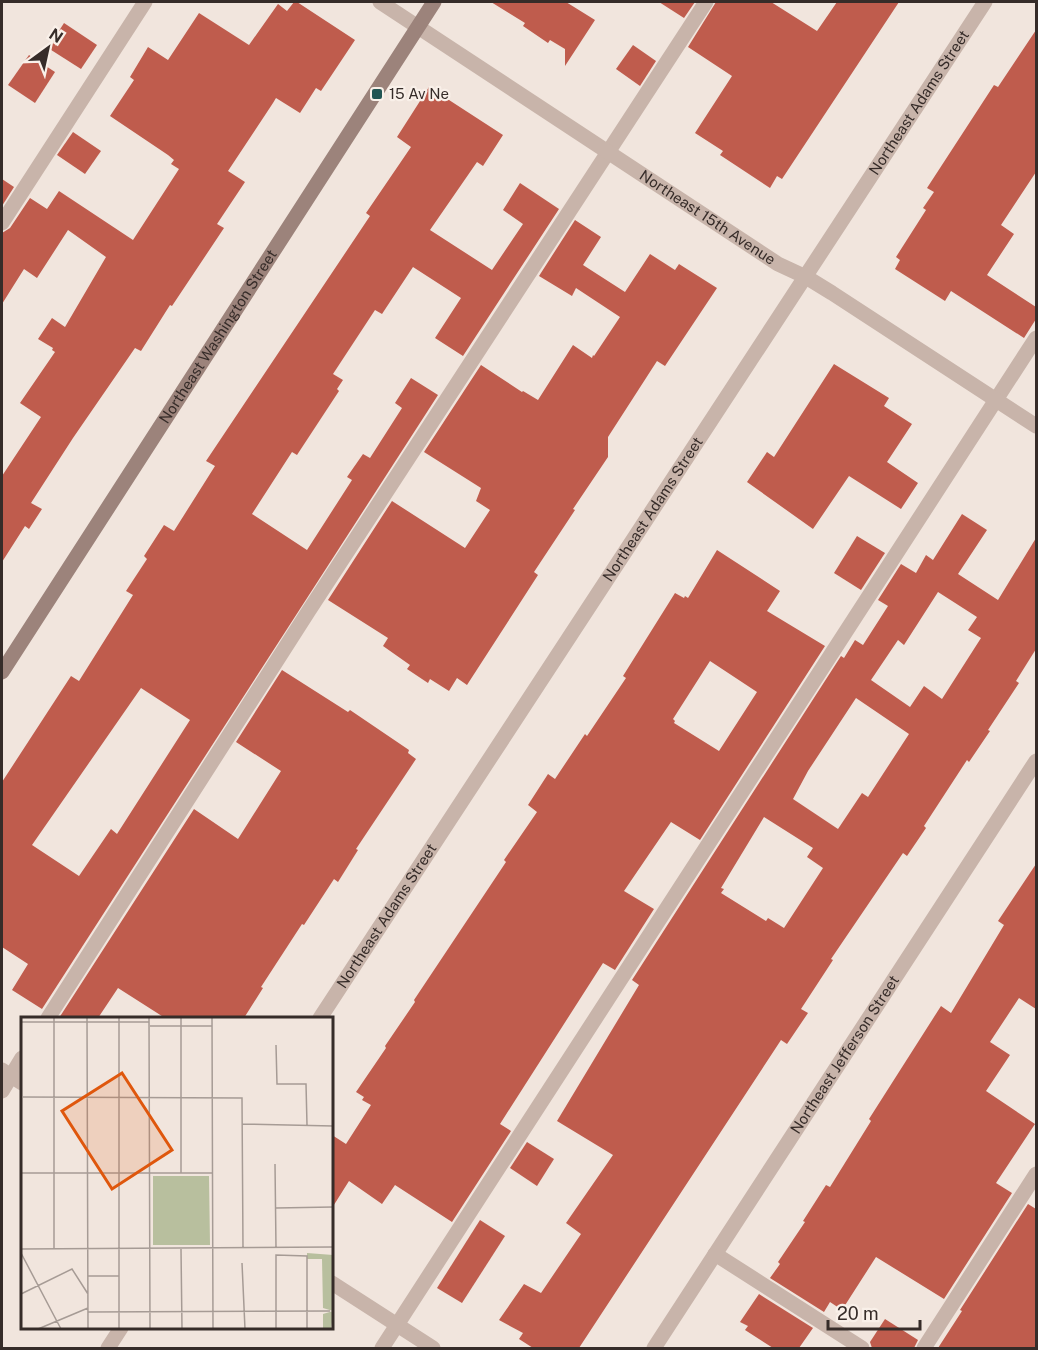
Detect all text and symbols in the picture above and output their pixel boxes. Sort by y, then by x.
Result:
north arrow [18,18,78,78]
text: N [45,24,66,47]
street label: Northeast Adams Street [865,27,972,178]
place label: 15 Av Ne [389,85,449,102]
marker: 15 Av Ne [370,87,384,101]
street label: Northeast 15th Avenue [637,166,779,268]
street label: Northeast Washington Street [156,246,280,426]
street label: Northeast Adams Street [599,433,706,584]
street label: Northeast Adams Street [333,840,440,991]
street label: Northeast Jefferson Street [787,972,902,1137]
inset map [21,1017,333,1329]
scale bar [828,1293,920,1331]
text: 20 m [837,1303,879,1324]

